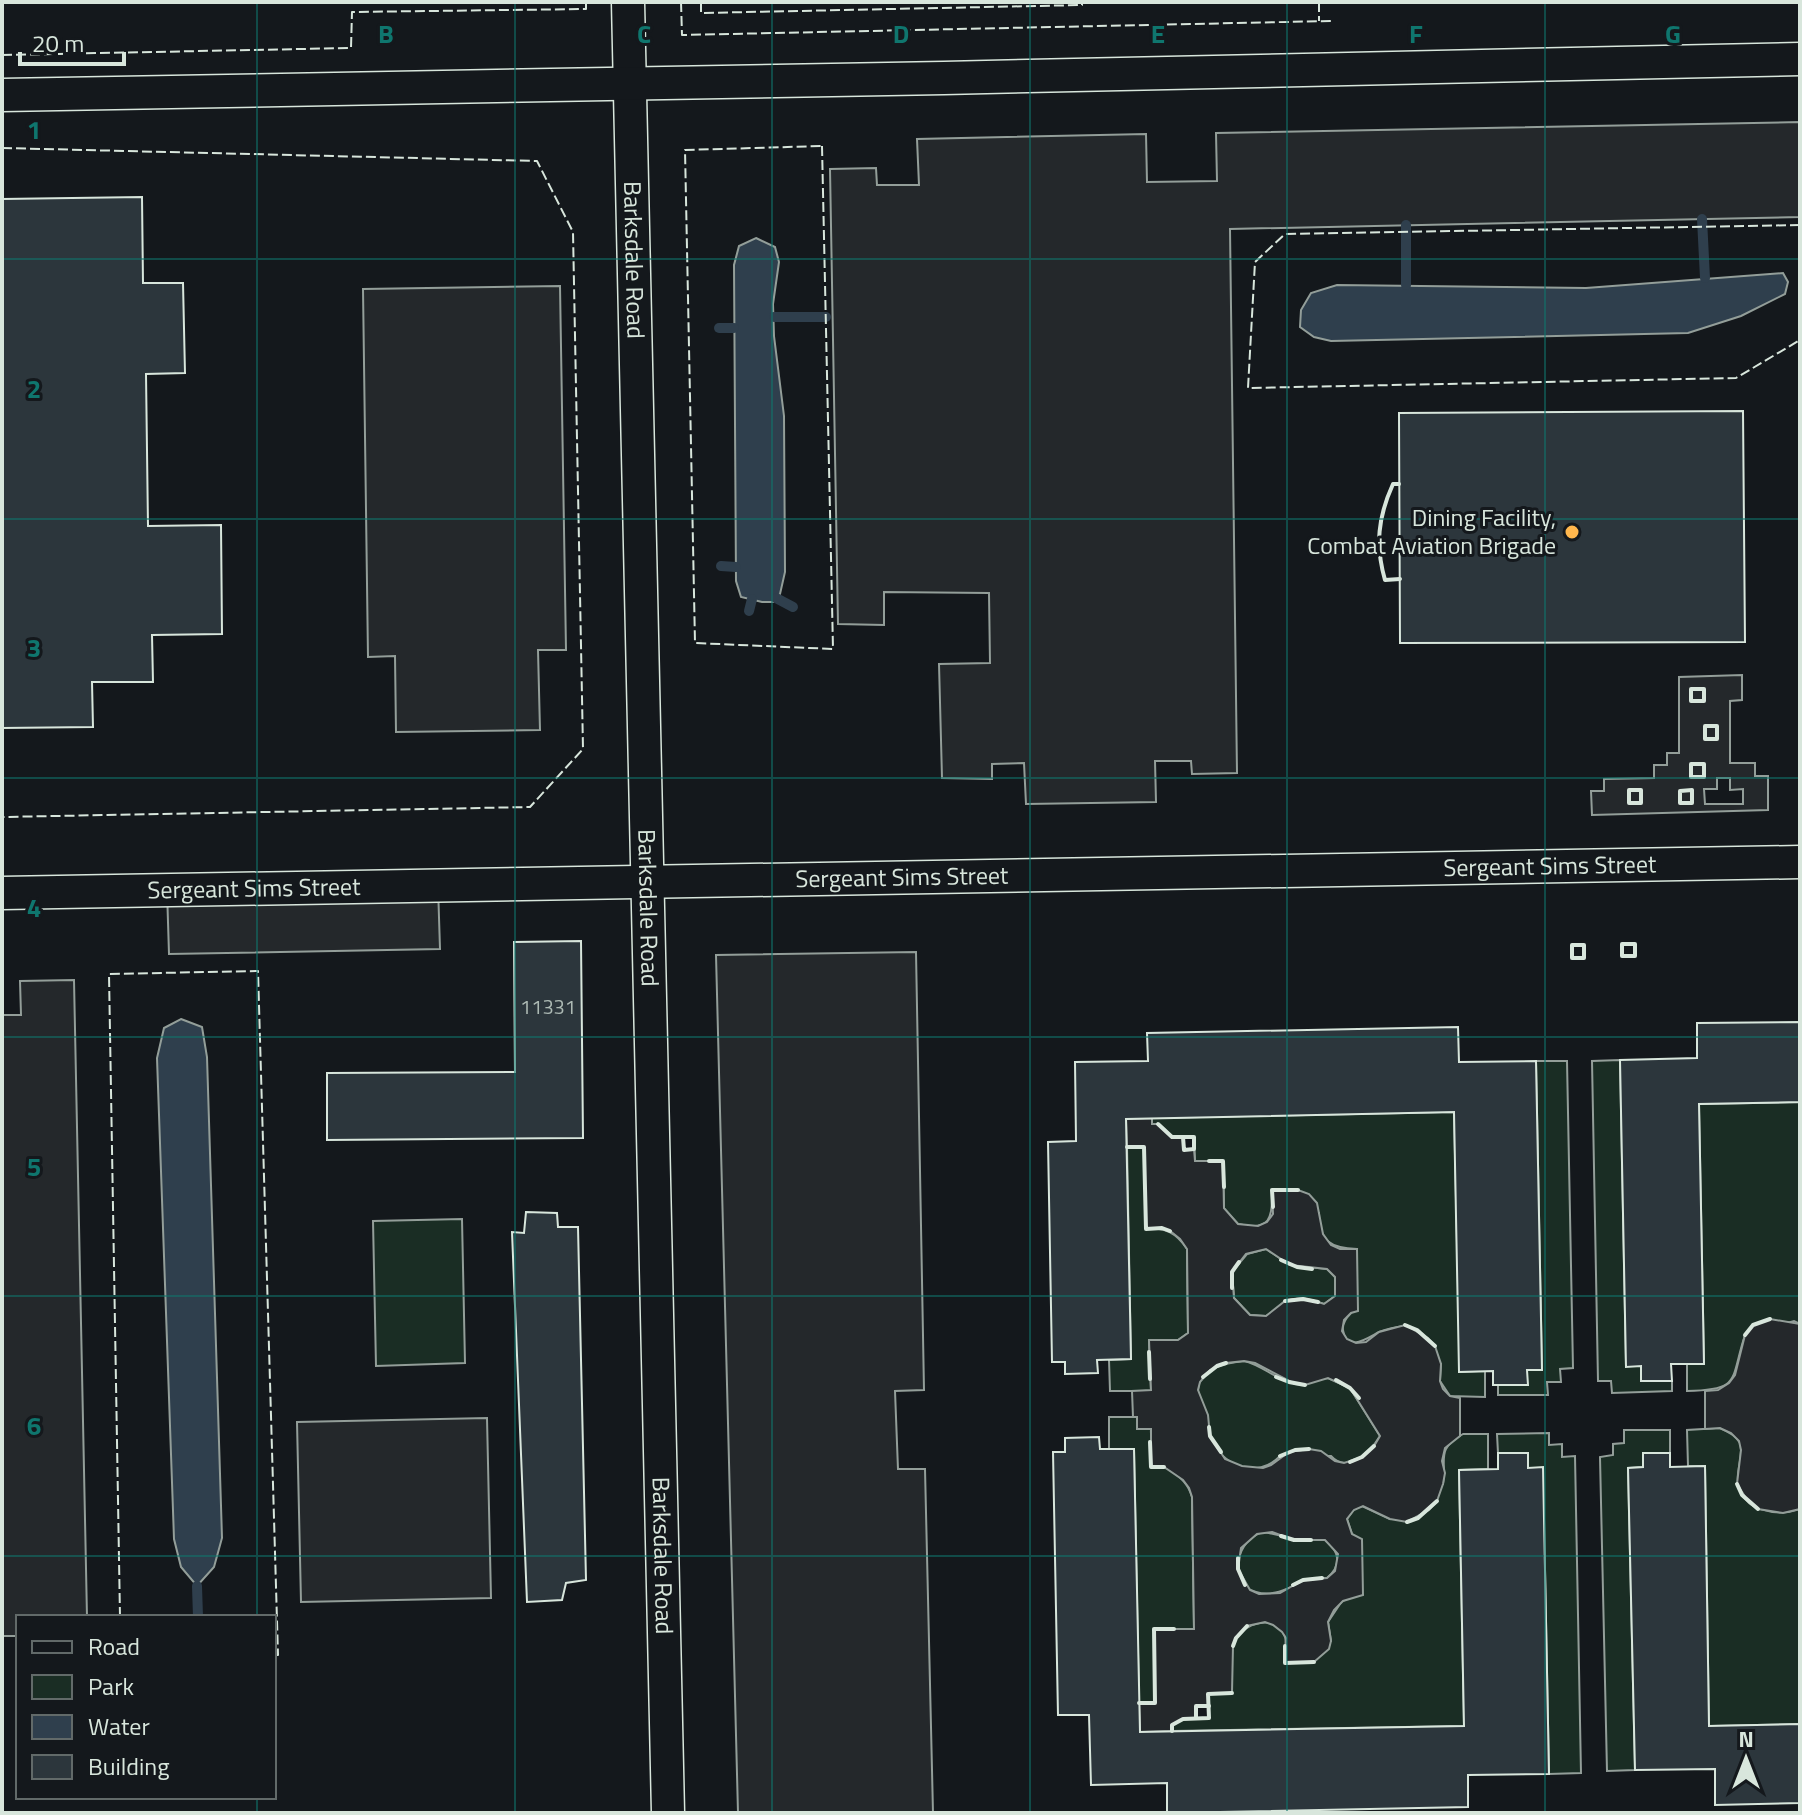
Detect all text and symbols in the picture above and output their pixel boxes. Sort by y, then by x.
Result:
text: B [378,14,394,53]
text: C [637,14,651,53]
text: D [893,14,909,53]
text: E [1151,14,1165,53]
text: F [1409,14,1423,53]
text: G [1665,14,1681,53]
scale bar [20,16,124,66]
text: 20 m [32,25,84,61]
text: 1 [27,110,41,149]
street label: Barksdale Road [615,181,654,339]
text: 2 [27,369,41,408]
place label: Dining Facility, Combat Aviation Brigade [1307,499,1556,563]
marker: Dining Facility, Combat Aviation Brigade [1563,523,1581,541]
text: 3 [27,628,41,667]
street label: Barksdale Road [629,829,669,987]
street label: Sergeant Sims Street [1443,845,1657,885]
street label: Sergeant Sims Street [795,857,1009,896]
street label: Sergeant Sims Street [147,868,361,907]
text: 4 [27,888,41,927]
house number: 11331 [520,991,576,1022]
text: 5 [27,1147,41,1186]
text: 6 [27,1406,41,1445]
street label: Barksdale Road [644,1476,683,1635]
legend [16,1615,276,1799]
text: Road [88,1628,140,1664]
text: Park [88,1668,134,1704]
text: Water [88,1708,150,1744]
north arrow [1706,1719,1786,1799]
text: N [1738,1722,1754,1756]
text: Building [88,1748,170,1784]

